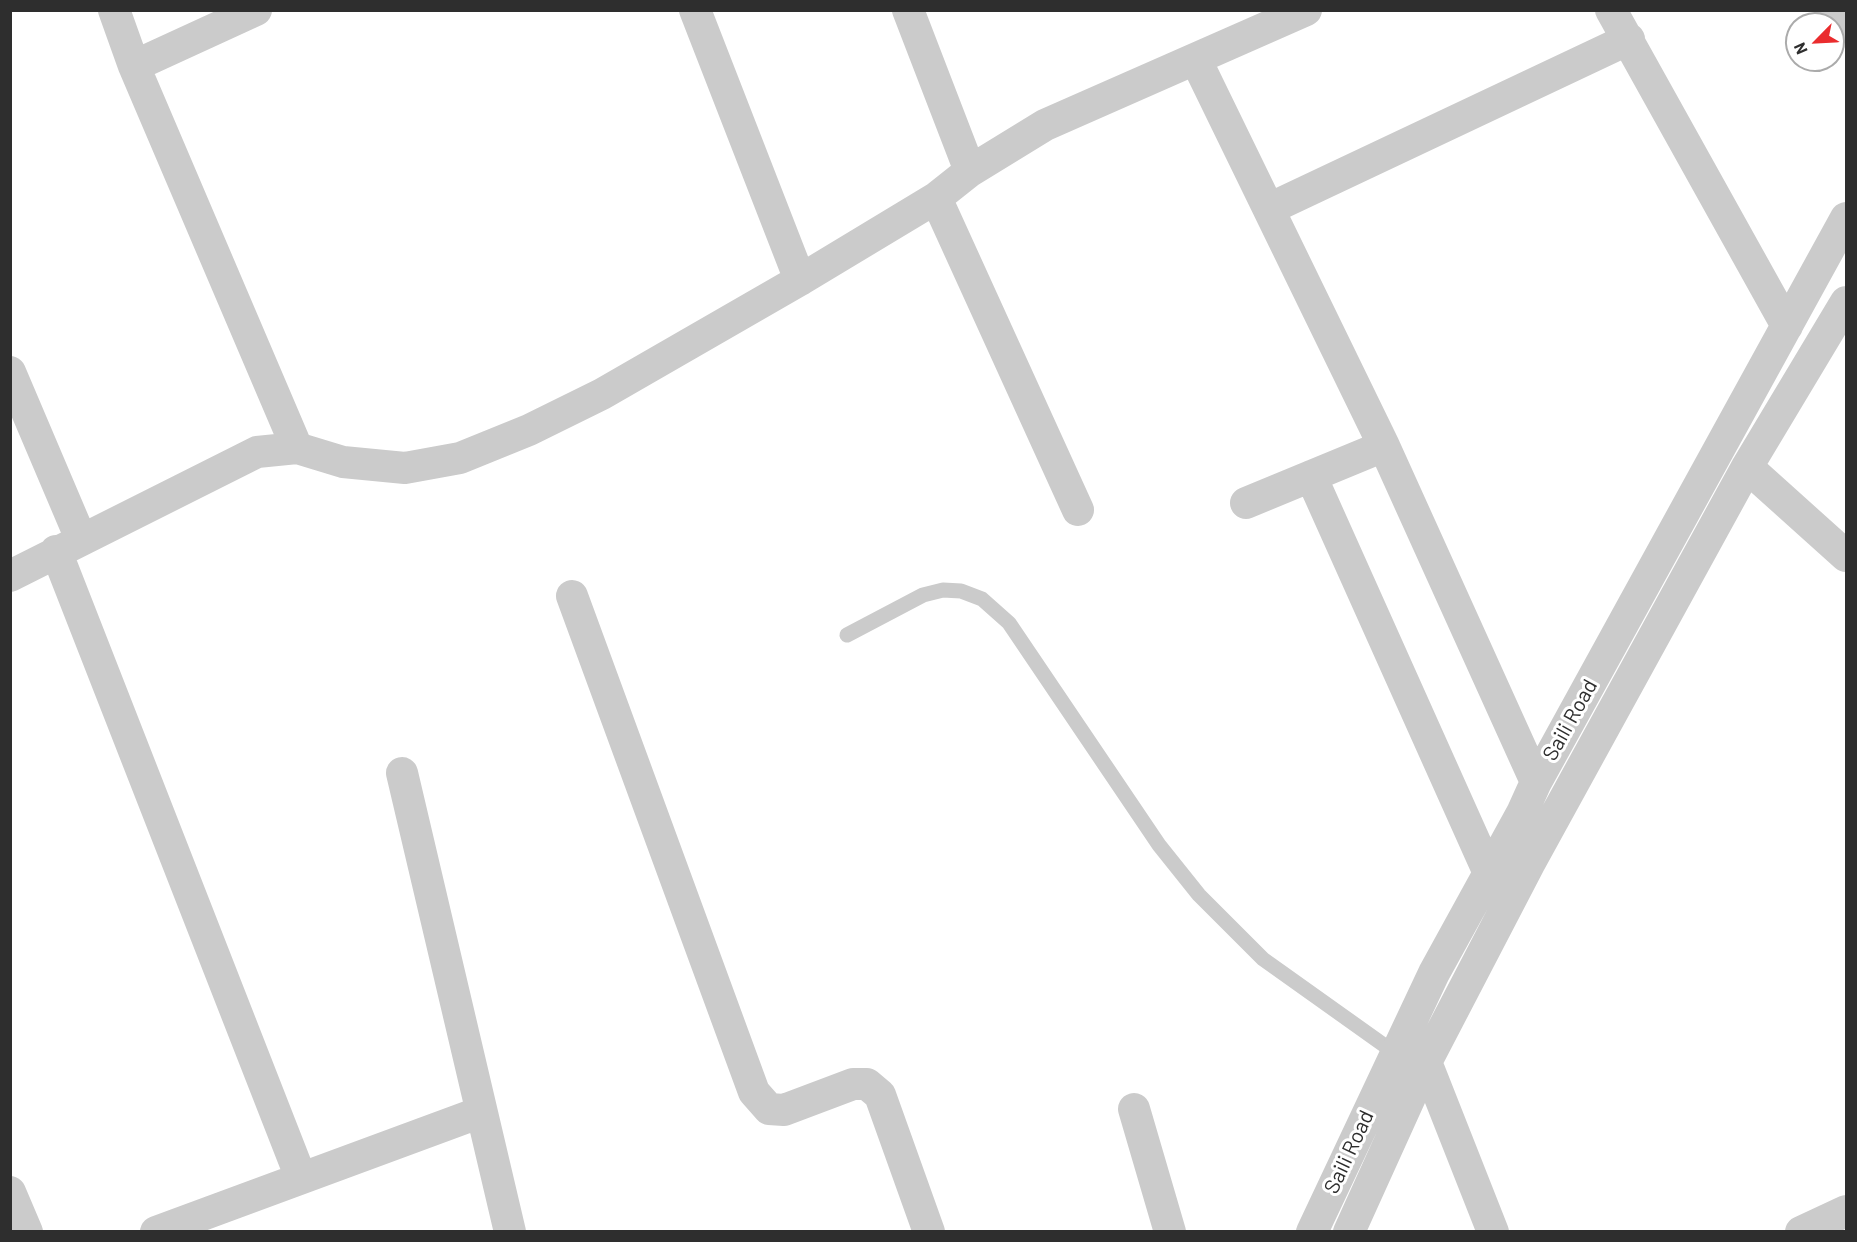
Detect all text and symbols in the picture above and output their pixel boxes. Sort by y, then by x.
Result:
north arrow [1785,12,1845,72]
text: N [1789,40,1811,57]
street label: Saili Road [1537,675,1603,765]
street label: Saili Road [1319,1106,1379,1198]

